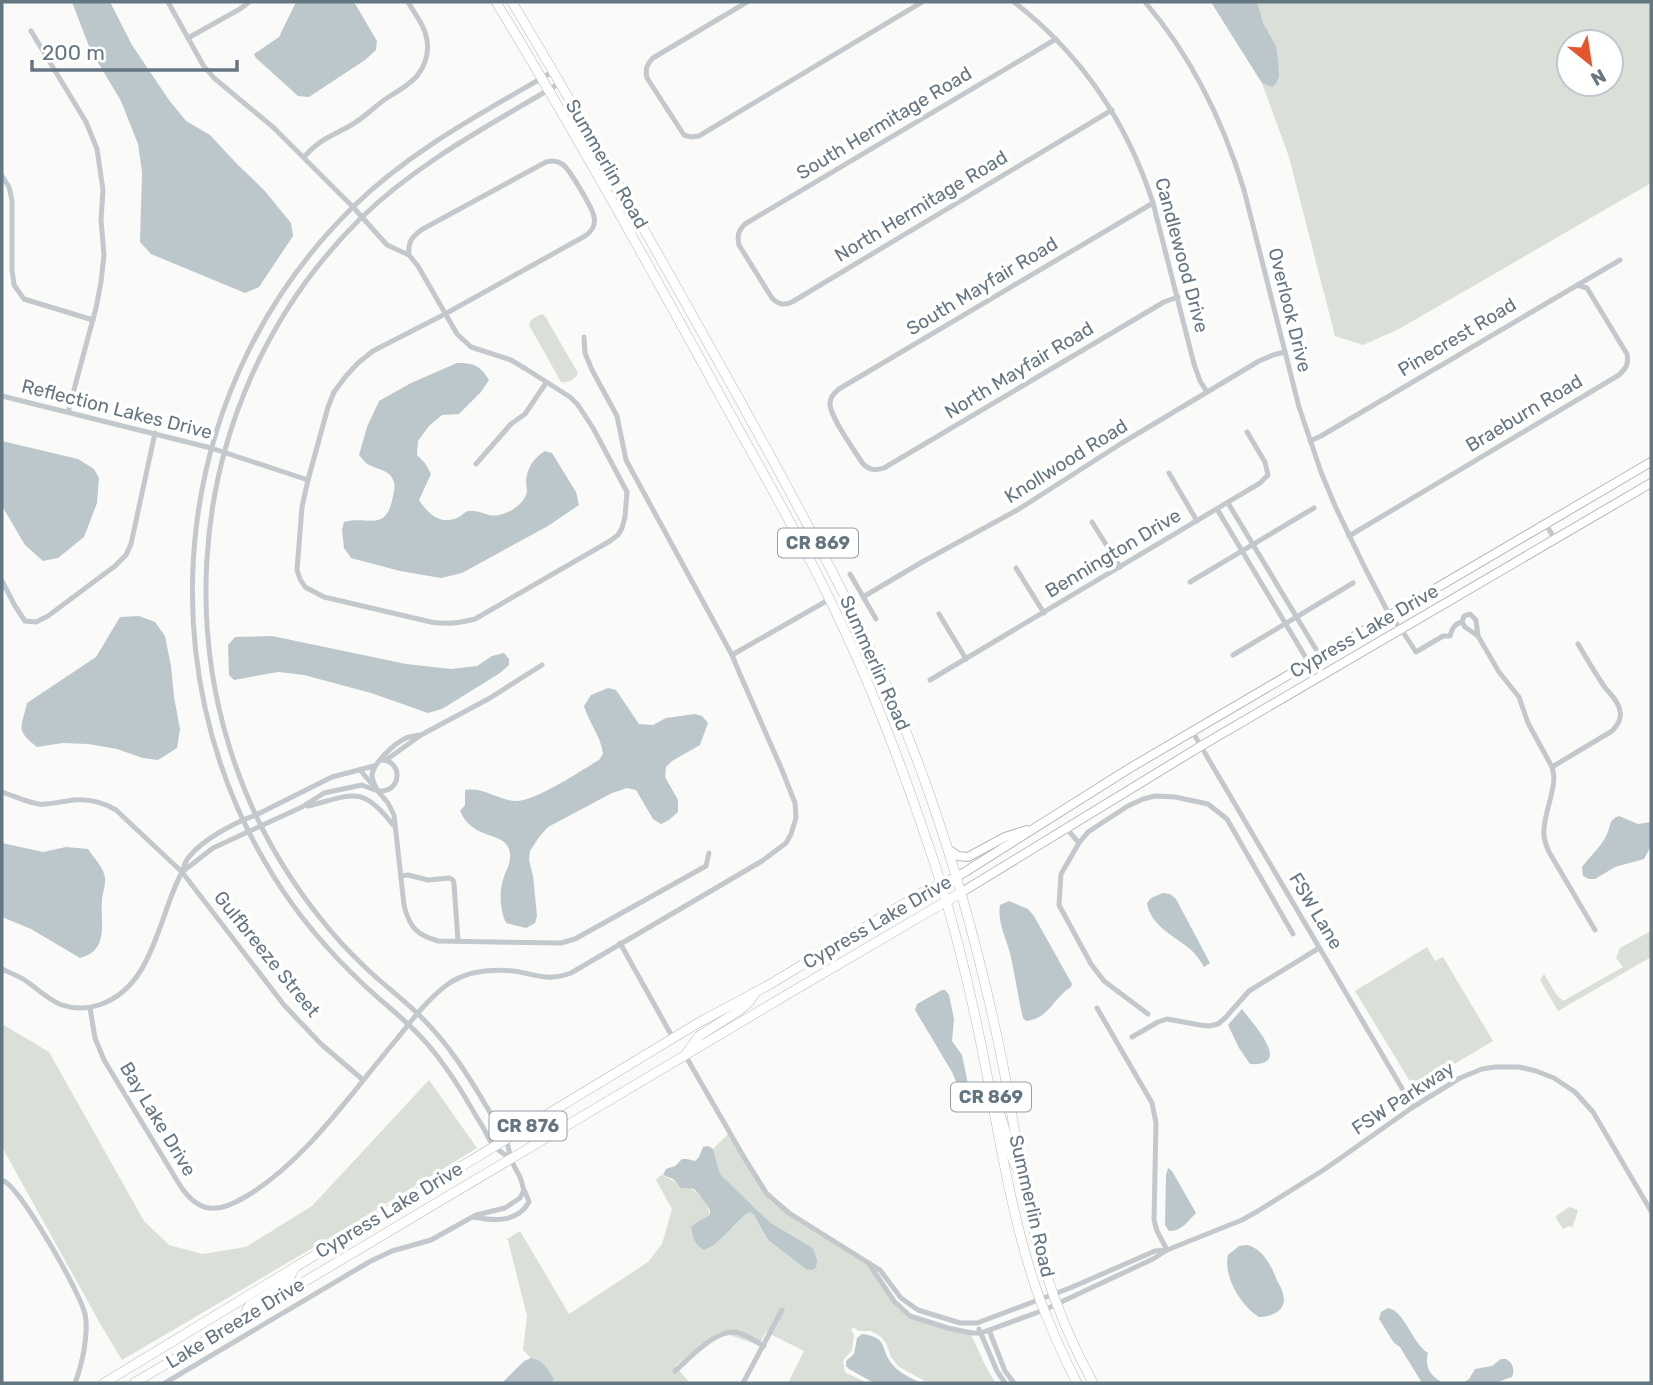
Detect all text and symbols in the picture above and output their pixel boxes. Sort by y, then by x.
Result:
scale bar [32,28,236,72]
north arrow [1555,28,1625,98]
text: 200 m [42,40,105,65]
street label: South Hermitage Road [792,62,976,184]
text: N [1587,64,1610,91]
street label: Summerlin Road [561,95,653,233]
street label: North Hermitage Road [830,145,1012,267]
street label: Candlewood Drive [1150,175,1214,335]
street label: South Mayfair Road [902,232,1062,340]
street label: Overlook Drive [1263,245,1317,375]
street label: Pinecrest Road [1394,293,1520,381]
street label: North Mayfair Road [940,316,1098,424]
street label: Braeburn Road [1461,369,1587,457]
street label: Reflection Lakes Drive [19,374,215,444]
street label: Knollwood Road [1000,414,1132,508]
street label: Bennington Drive [1041,503,1185,603]
road number: CR 869 [778,528,858,558]
street label: Cypress Lake Drive [1286,579,1442,683]
street label: Summerlin Road [835,592,915,734]
street label: FSW Lane [1284,868,1348,954]
street label: Cypress Lake Drive [799,870,955,974]
street label: Gulfbreeze Street [209,886,325,1022]
street label: FSW Parkway [1348,1056,1458,1140]
street label: Bay Lake Drive [115,1058,201,1180]
road number: CR 869 [951,1082,1031,1112]
road number: CR 876 [490,1112,566,1140]
street label: Summerlin Road [1004,1133,1060,1279]
street label: Cypress Lake Drive [311,1157,467,1263]
street label: Lake Breeze Drive [162,1273,308,1373]

